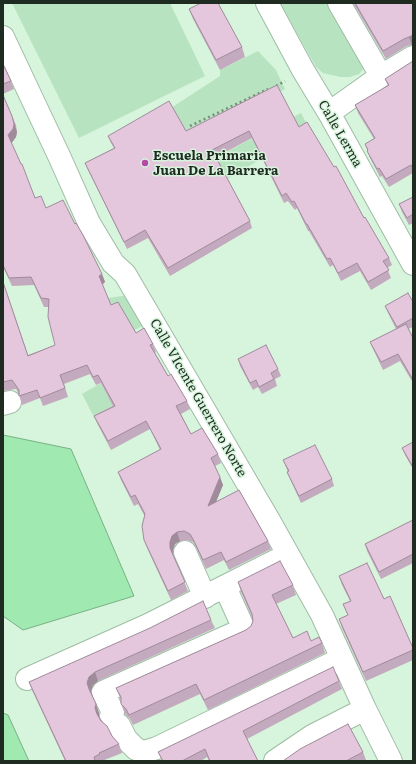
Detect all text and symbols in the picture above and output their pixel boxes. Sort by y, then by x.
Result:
street label: Calle Lerma [315,98,365,170]
place label: Escuela Primaria Juan De La Barrera [153,148,279,179]
marker: Escuela Primaria Juan De La Barrera [140,158,150,168]
street label: Calle VIcente Guerrero Norte [146,316,250,480]

